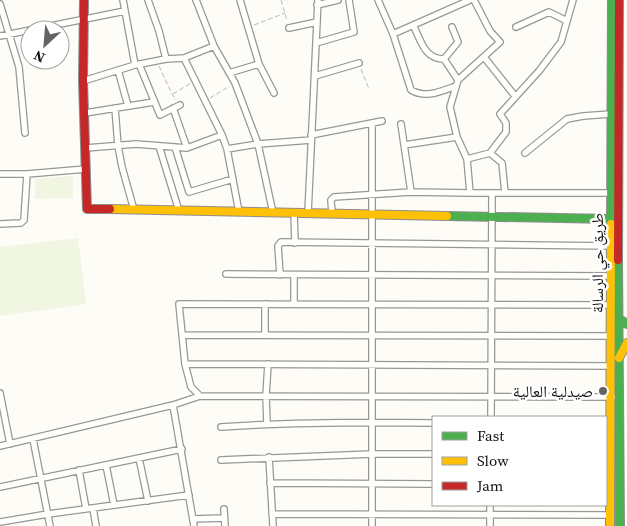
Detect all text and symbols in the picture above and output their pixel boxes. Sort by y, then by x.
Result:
north arrow [20,20,70,70]
text: N [30,45,48,68]
street label: طريق حي الرسالة [586,213,610,313]
place label: صيدلية العالية [513,380,593,402]
marker: صيدلية العالية [597,385,609,397]
legend [432,416,607,506]
text: Fast [477,425,504,446]
text: Slow [477,450,509,471]
text: Jam [476,475,504,496]

